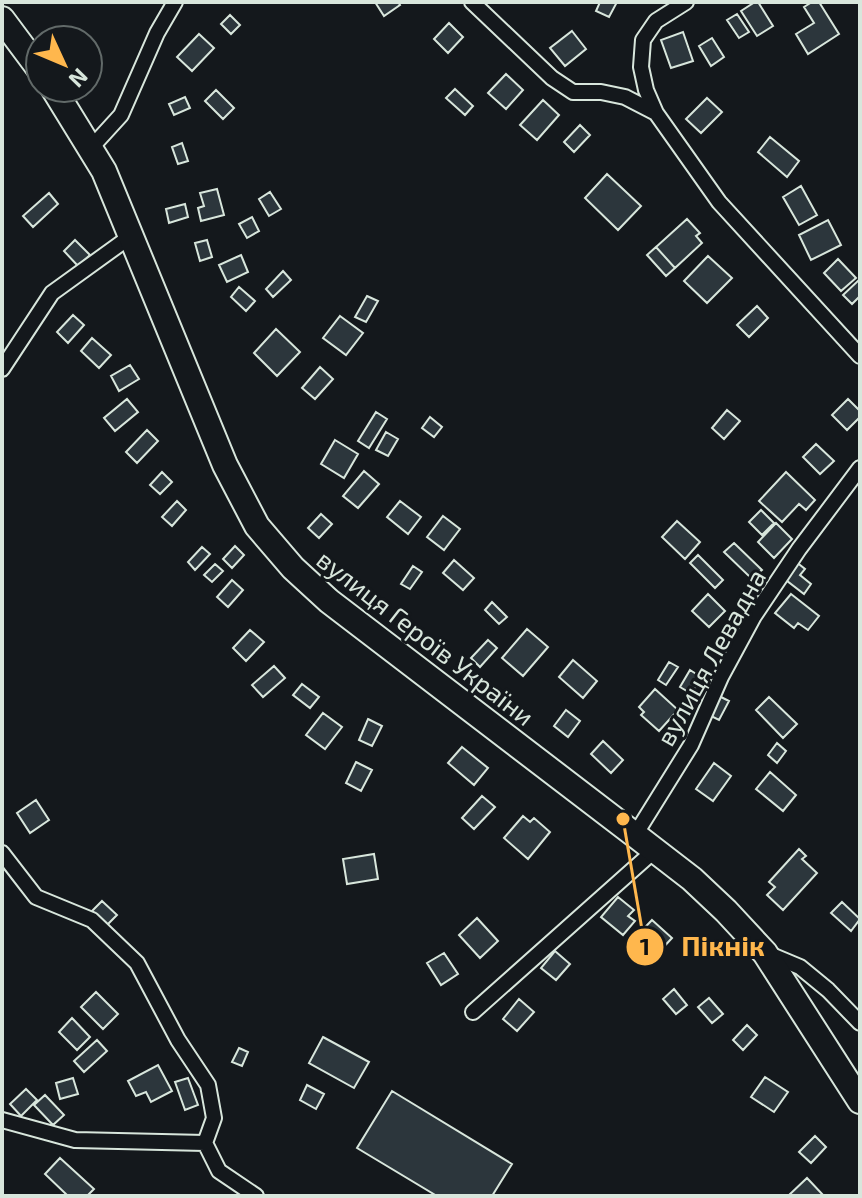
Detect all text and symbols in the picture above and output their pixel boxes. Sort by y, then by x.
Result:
north arrow [24,24,104,104]
text: N [64,64,94,93]
street label: вулиця Героїв України [311,543,541,732]
street label: вулиця Левадна [649,563,772,751]
callout: Пікнік [625,921,781,973]
text: Пікнік [681,928,765,962]
text: 1 [640,931,650,960]

